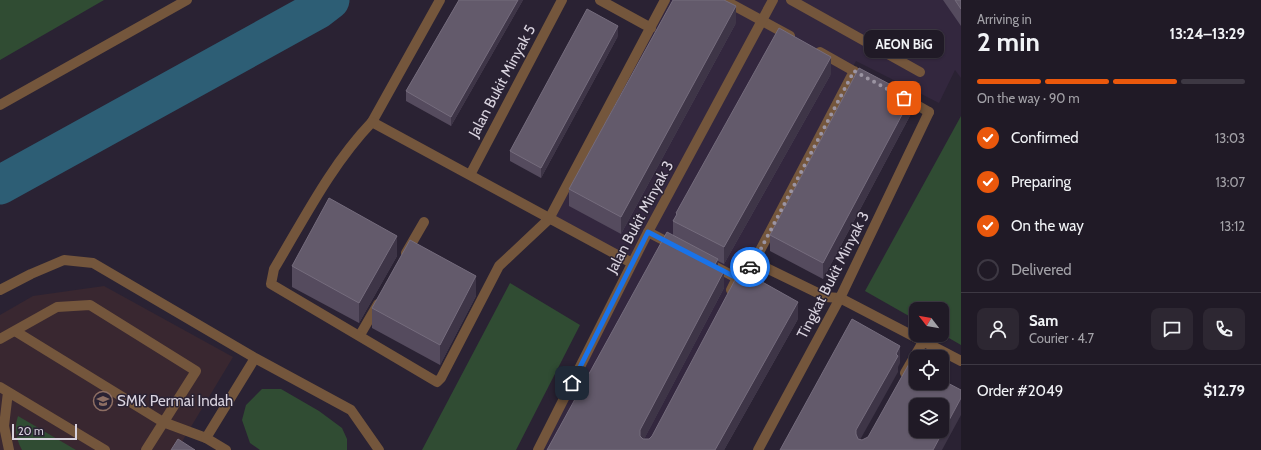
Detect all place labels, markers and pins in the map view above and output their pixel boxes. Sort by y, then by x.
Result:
callout: AEON BiG [864,30,944,58]
pin [887,81,921,115]
pin [555,366,589,400]
school or university icon: SMK Permai Indah [92,390,114,412]
place label: SMK Permai Indah [117,392,233,410]

